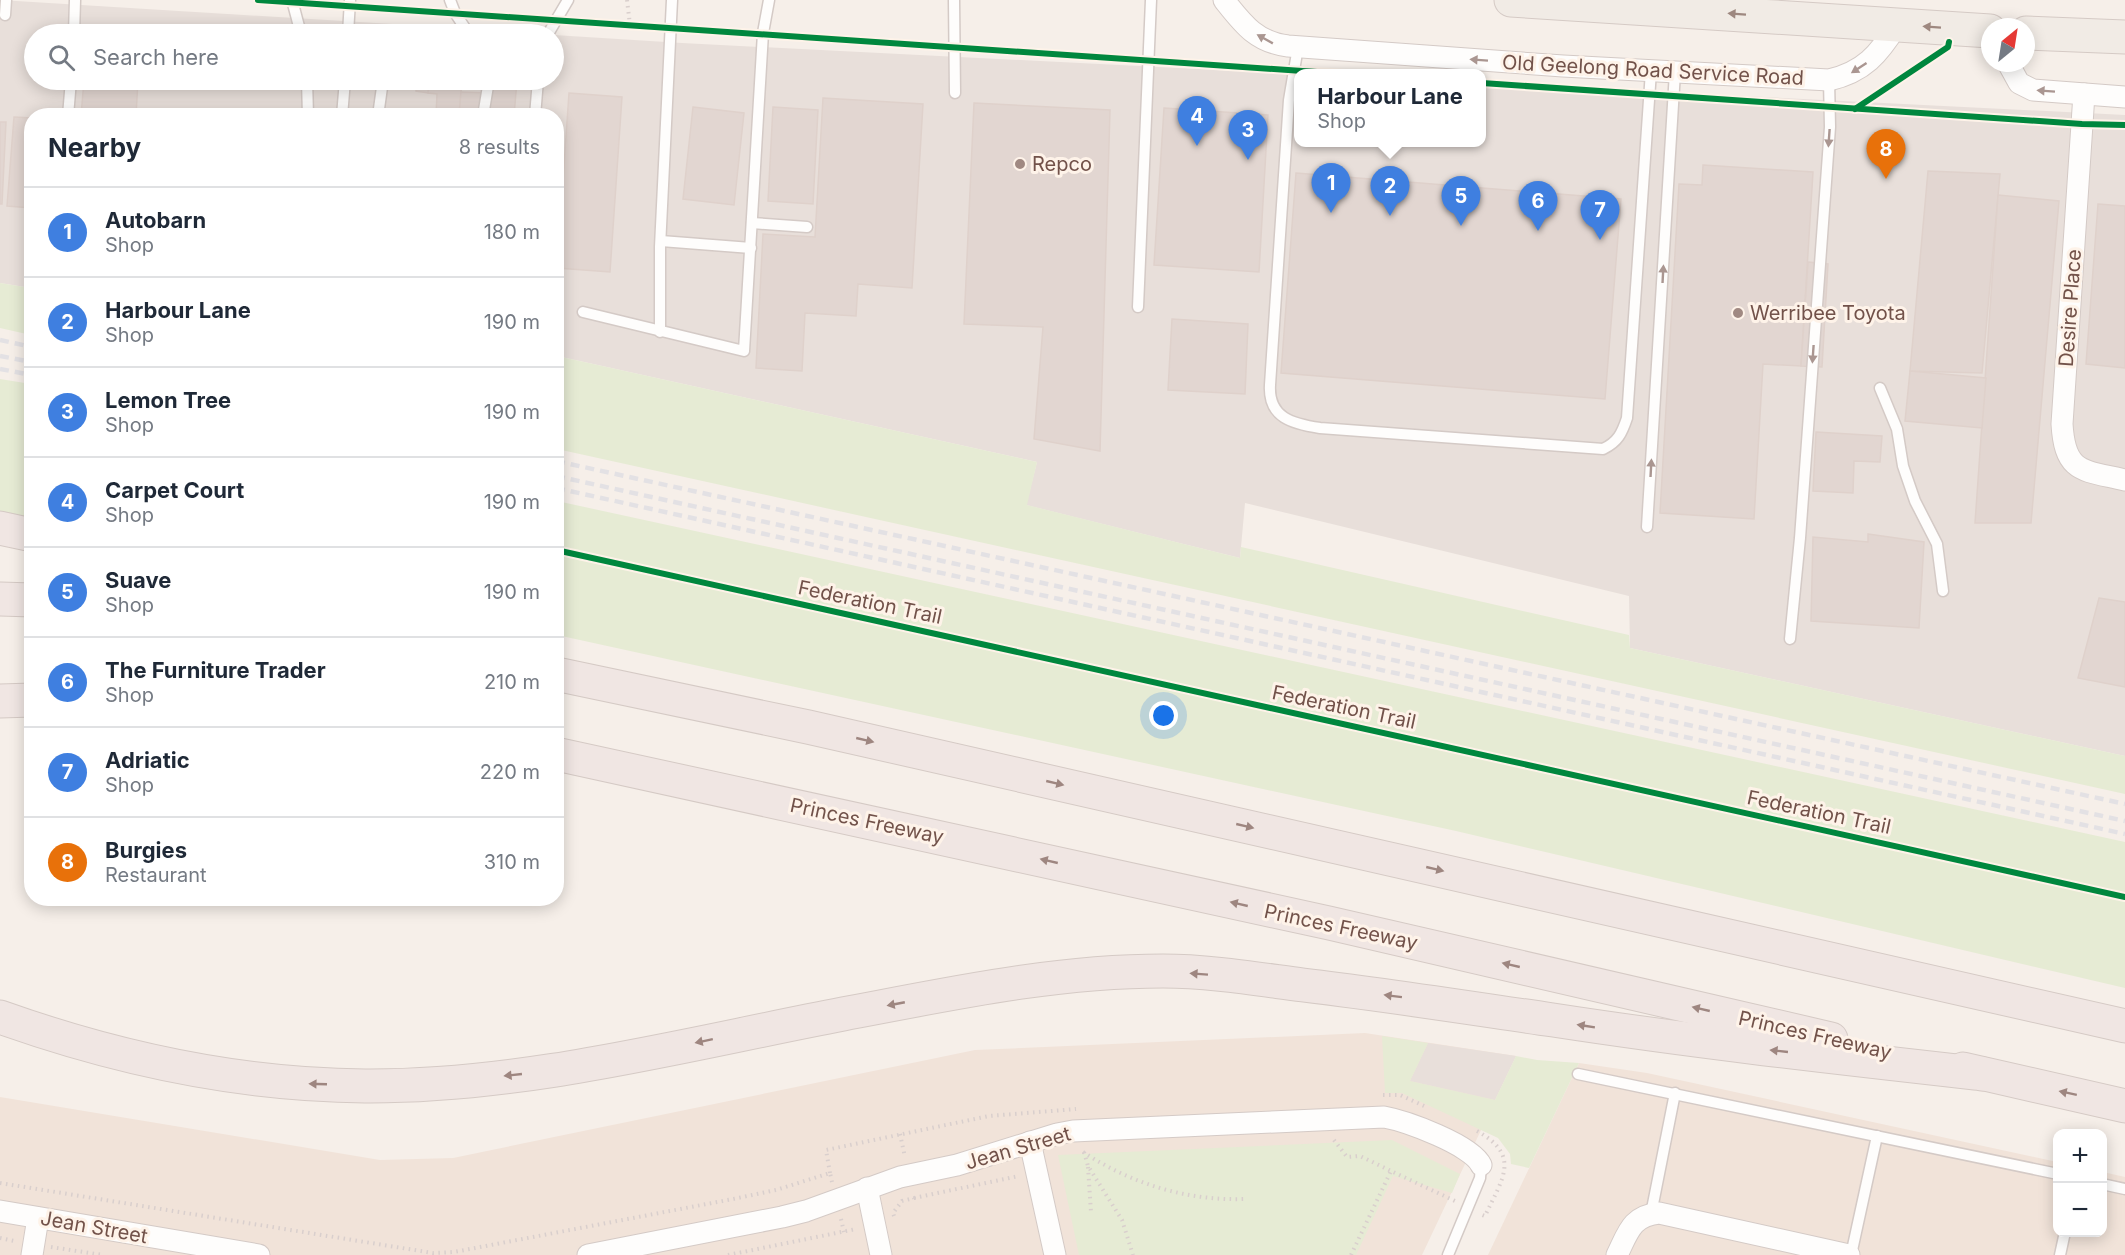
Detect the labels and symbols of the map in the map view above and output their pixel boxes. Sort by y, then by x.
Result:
one-way arrow [1728,10,1747,19]
north arrow [1981,18,2035,72]
one-way arrow [1922,22,1941,32]
one-way arrow [1256,34,1273,44]
street label: Old Geelong Road Service Road [1502,50,1804,90]
one-way arrow [1469,55,1488,64]
one-way arrow [1851,62,1868,73]
one-way arrow [2036,87,2055,96]
pin: 4 [1178,96,1216,146]
pin: 3 [1228,110,1268,160]
one-way arrow [1824,129,1834,148]
pin: 8 [1866,130,1906,179]
place label: Repco [1032,152,1092,176]
marker: Repco [1013,157,1027,171]
pin: 1 [1312,164,1350,213]
pin: 2 [1370,166,1410,216]
pin: 5 [1442,176,1480,226]
pin: 6 [1518,182,1558,231]
pin: 7 [1580,190,1620,240]
street label: Desire Place [2054,248,2086,368]
one-way arrow [1658,264,1667,283]
place label: Werribee Toyota [1750,301,1906,325]
marker: Werribee Toyota [1731,306,1745,320]
one-way arrow [1809,344,1818,363]
one-way arrow [1646,459,1655,478]
street label: Federation Trail [796,575,944,629]
street label: Federation Trail [1270,680,1418,734]
your location [1149,701,1178,730]
one-way arrow [856,735,874,745]
one-way arrow [1046,779,1065,788]
street label: Federation Trail [1745,785,1893,839]
street label: Princes Freeway [788,793,946,849]
one-way arrow [1236,822,1255,831]
one-way arrow [1039,856,1058,865]
one-way arrow [1426,865,1445,874]
one-way arrow [1230,899,1248,909]
street label: Princes Freeway [1262,899,1420,955]
one-way arrow [1502,960,1520,970]
one-way arrow [1190,969,1209,979]
one-way arrow [1383,992,1402,1001]
one-way arrow [886,1000,905,1009]
one-way arrow [1691,1004,1710,1013]
street label: Princes Freeway [1736,1006,1894,1064]
one-way arrow [1576,1021,1595,1030]
one-way arrow [695,1037,714,1046]
one-way arrow [1770,1046,1789,1056]
one-way arrow [503,1070,522,1080]
one-way arrow [309,1080,328,1089]
one-way arrow [2058,1088,2077,1097]
street label: Jean Street [963,1121,1074,1174]
street label: Jean Street [39,1206,150,1248]

